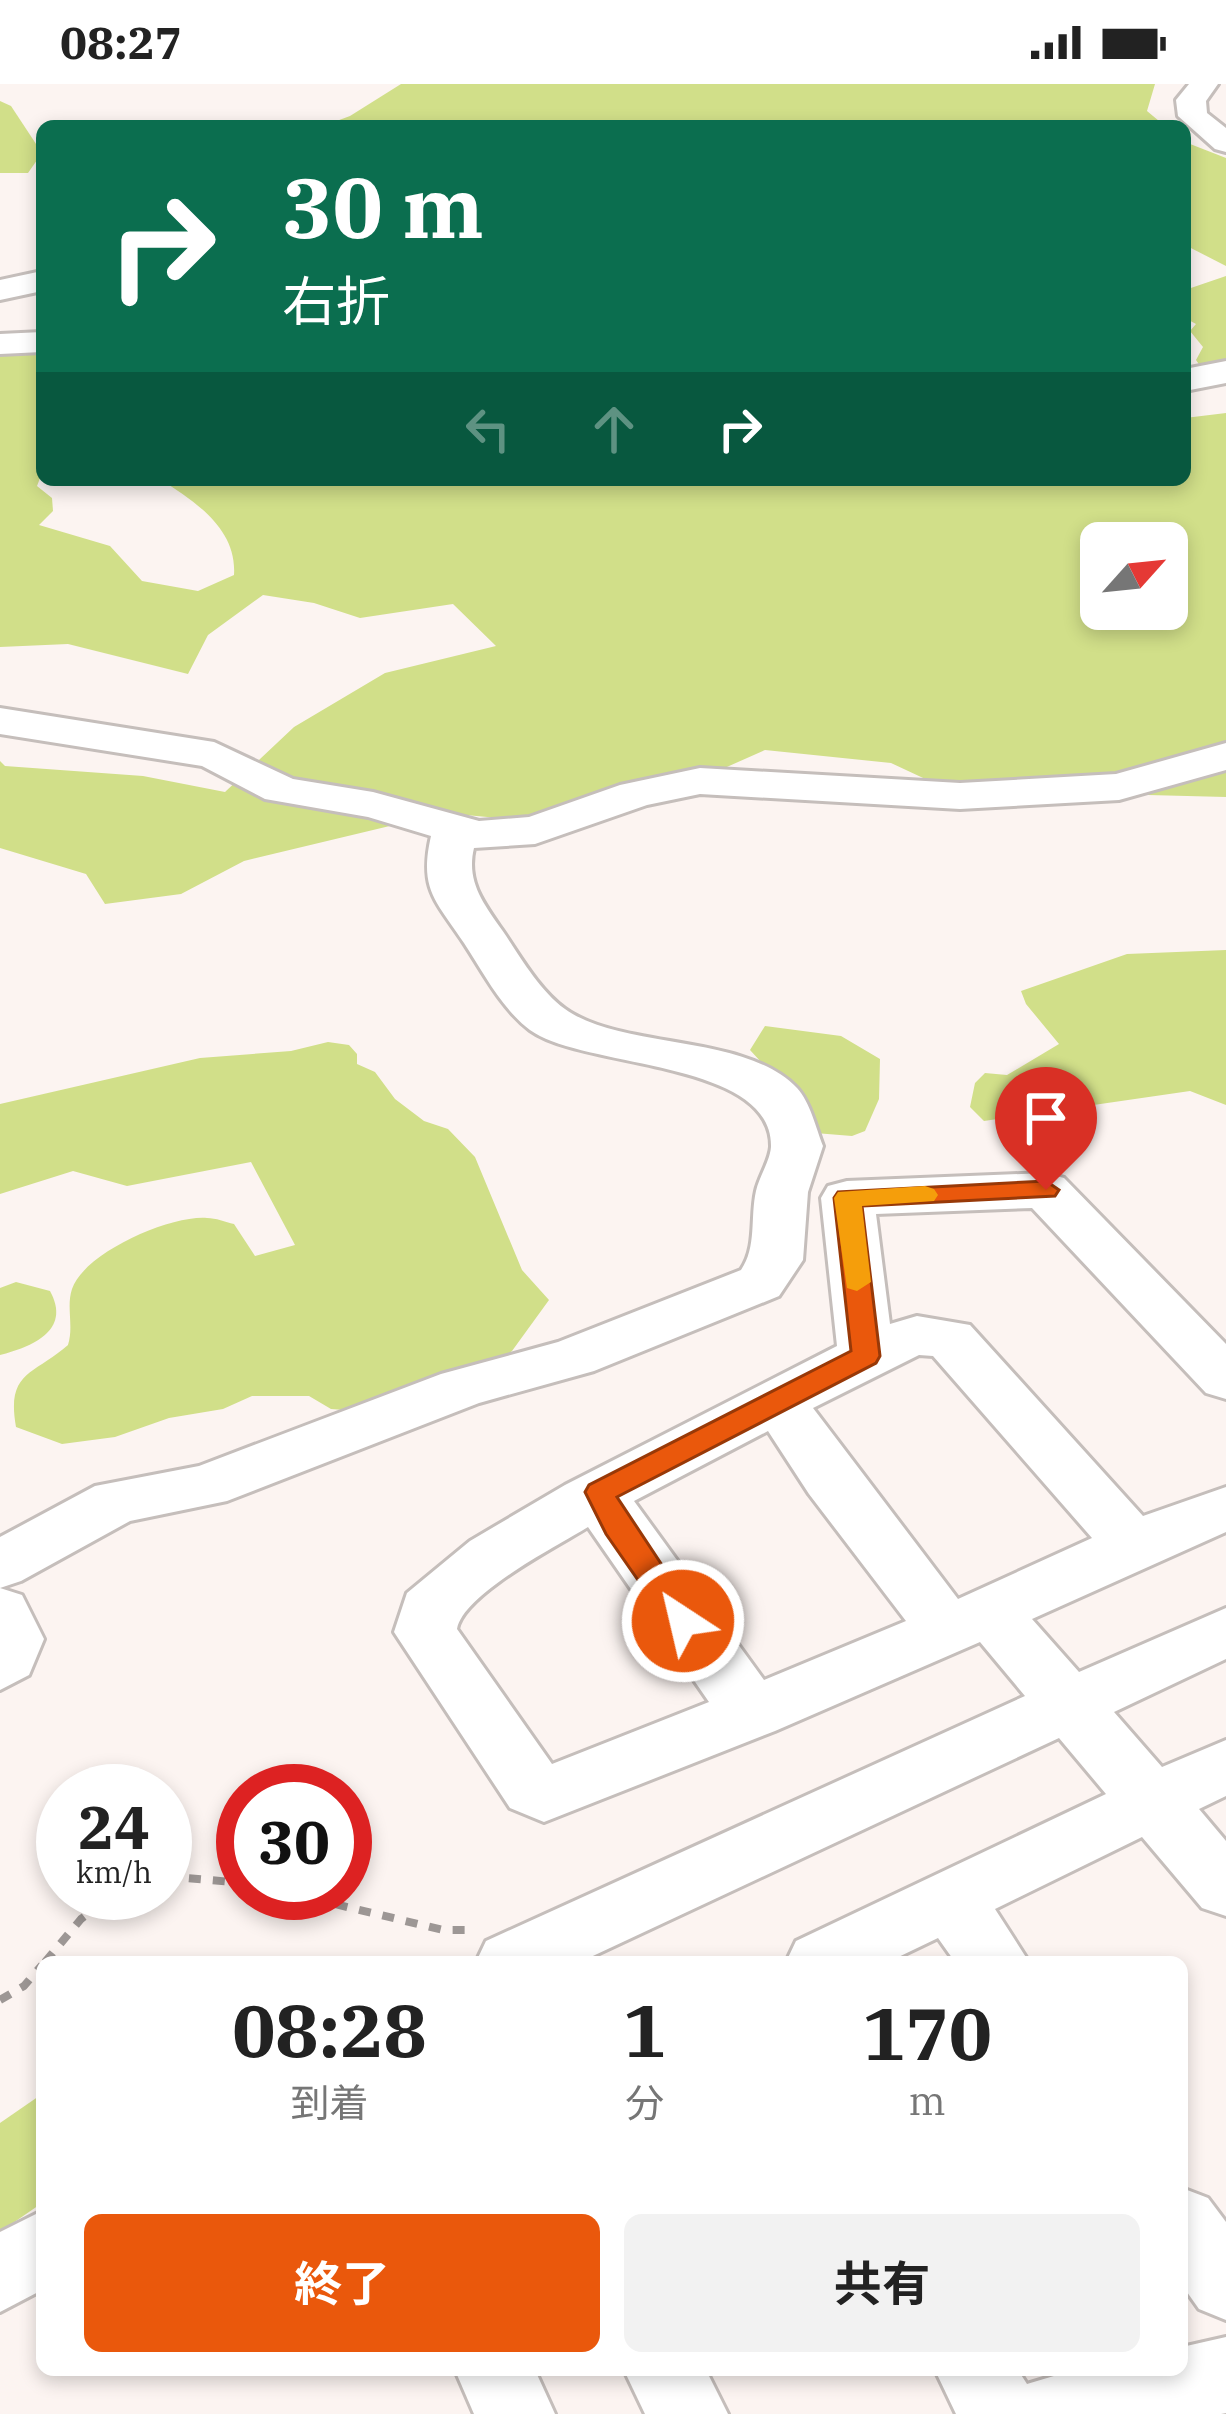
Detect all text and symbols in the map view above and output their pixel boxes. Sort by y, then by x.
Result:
text: 08:27 [60,13,182,71]
text: 30 m [282,152,484,261]
icon: right [84,168,240,324]
text: 右折 [282,266,390,336]
icon: left [455,396,521,462]
icon: ahead [581,396,647,462]
icon: right [707,396,773,462]
north arrow [1080,522,1188,630]
map controls [1080,522,1188,630]
pin [995,1067,1097,1190]
icon: arrive [1013,1085,1079,1151]
position arrow [620,1558,746,1684]
speed limit sign: 30 [216,1764,372,1920]
text: 24 [78,1787,150,1866]
text: km/h [76,1852,152,1891]
text: 08:28 [232,1983,427,2077]
text: 1 [623,1983,666,2077]
text: 170 [862,1986,992,2080]
text: m [908,2075,946,2126]
text: 到着 [290,2077,368,2128]
text: 分 [625,2077,664,2128]
button: 終了 [84,2214,600,2352]
button: 共有 [624,2214,1140,2352]

